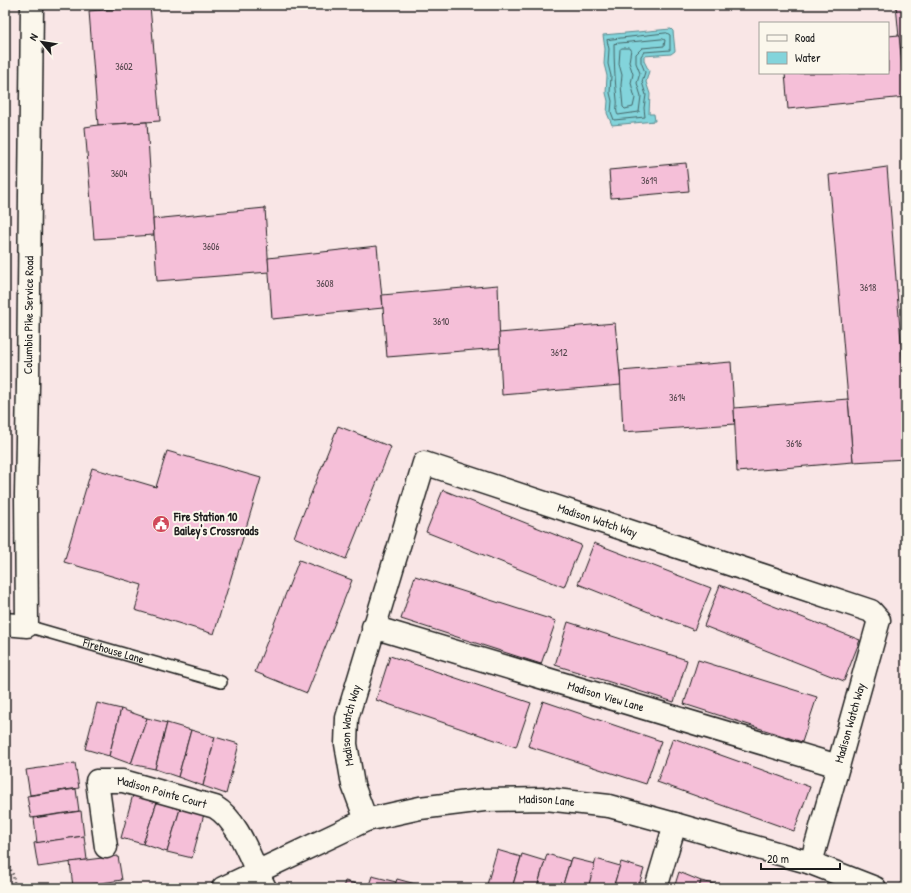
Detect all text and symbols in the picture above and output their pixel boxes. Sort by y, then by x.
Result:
north arrow [22,22,62,62]
legend [759,22,889,74]
text: Road [795,29,815,46]
text: N [26,31,41,43]
text: Water [795,49,821,66]
house number: 3602 [115,60,133,73]
house number: 3604 [111,167,128,180]
house number: 3619 [641,174,657,187]
house number: 3606 [203,240,219,253]
street label: Columbia Pike Service Road [19,256,37,374]
house number: 3608 [316,277,334,290]
house number: 3618 [860,281,876,294]
house number: 3610 [433,315,450,328]
house number: 3612 [551,346,568,359]
house number: 3614 [669,391,685,404]
house number: 3616 [786,437,802,450]
street label: Madison Watch Way [556,499,640,541]
place label: Fire Station 10 Bailey's Crossroads [173,508,259,540]
public building icon: Fire Station 10 Bailey's Crossroads [151,514,171,534]
street label: Firehouse Lane [80,633,146,667]
street label: Madison View Lane [566,677,646,716]
street label: Madison Watch Way [830,681,869,765]
street label: Madison Watch Way [337,682,365,768]
street label: Madison Pointe Court [117,772,210,812]
street label: Madison Lane [519,790,576,810]
scale bar [761,845,840,871]
text: 20 m [767,850,789,867]

